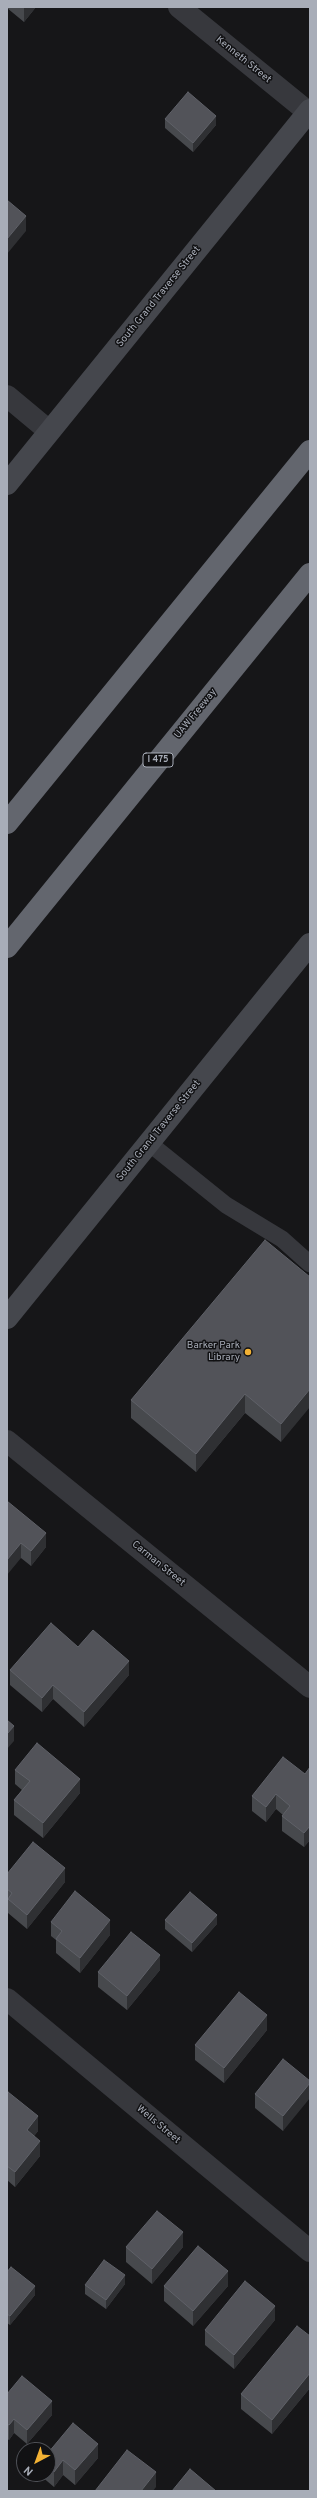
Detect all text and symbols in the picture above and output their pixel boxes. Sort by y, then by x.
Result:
street label: Kenneth Street [213,34,273,86]
street label: South Grand Traverse Street [115,244,203,350]
street label: UAW Freeway [172,687,220,741]
road number: I 475 [143,753,173,767]
street label: South Grand Traverse Street [115,1078,203,1184]
place label: Barker Park Library [187,1340,240,1364]
marker: Barker Park Library [243,1347,253,1357]
street label: Carman Street [129,1539,187,1589]
street label: Wells Street [134,2103,182,2147]
north arrow [16,2442,56,2482]
text: N [21,2462,36,2478]

